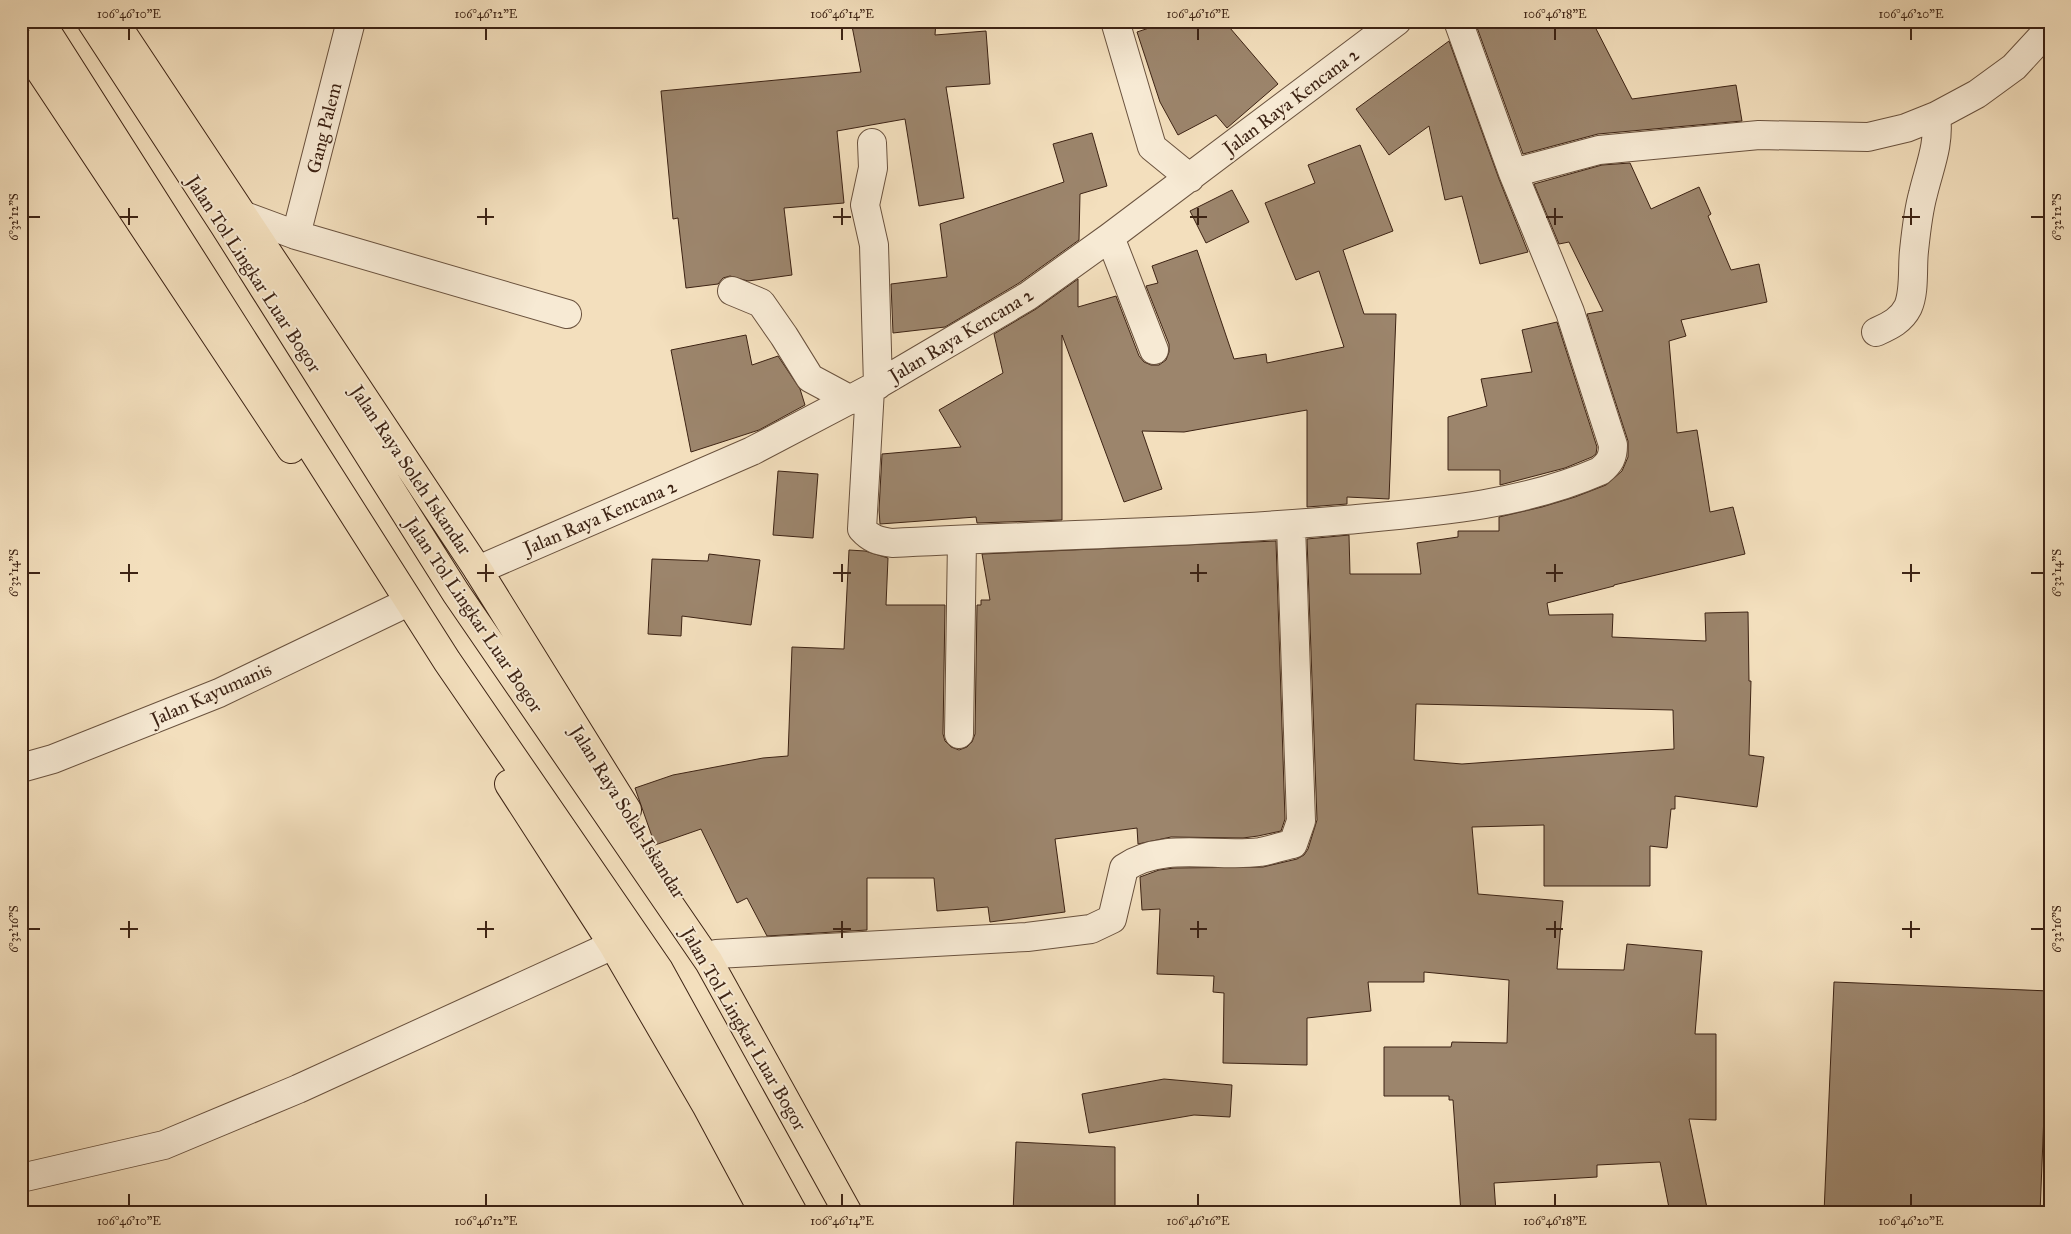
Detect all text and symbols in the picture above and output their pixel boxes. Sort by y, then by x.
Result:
text: 106°46'10"E [97,7,161,21]
text: 106°46'12"E [455,7,518,21]
text: 106°46'14"E [810,7,874,21]
text: 106°46'16"E [1166,7,1230,21]
text: 106°46'18"E [1523,7,1587,21]
text: 106°46'20"E [1878,7,1944,21]
street label: Jalan Raya Kencana 2 [1217,42,1365,162]
street label: Gang Palem [302,80,347,176]
street label: Jalan Tol Lingkar Luar Bogor [180,169,327,378]
text: 6°32'12"S [7,193,21,241]
text: 6°32'12"S [2050,193,2064,241]
street label: Jalan Raya Kencana 2 [883,283,1038,389]
street label: Jalan Raya Soleh Iskandar [344,379,477,560]
street label: Jalan Raya Kencana 2 [518,474,681,561]
street label: Jalan Tol Lingkar Luar Bogor [398,511,549,718]
text: 6°32'14"S [7,549,21,597]
text: 6°32'14"S [2050,549,2064,597]
street label: Jalan Kayumanis [145,657,275,733]
street label: Jalan Raya Soleh Iskandar [563,720,691,904]
text: 6°32'16"S [7,905,21,953]
text: 6°32'16"S [2050,905,2064,953]
street label: Jalan Tol Lingkar Luar Bogor [674,922,812,1136]
text: 106°46'10"E [97,1214,161,1228]
text: 106°46'12"E [455,1214,518,1228]
text: 106°46'14"E [810,1214,874,1228]
text: 106°46'16"E [1166,1214,1230,1228]
text: 106°46'18"E [1523,1214,1587,1228]
text: 106°46'20"E [1878,1214,1944,1228]

